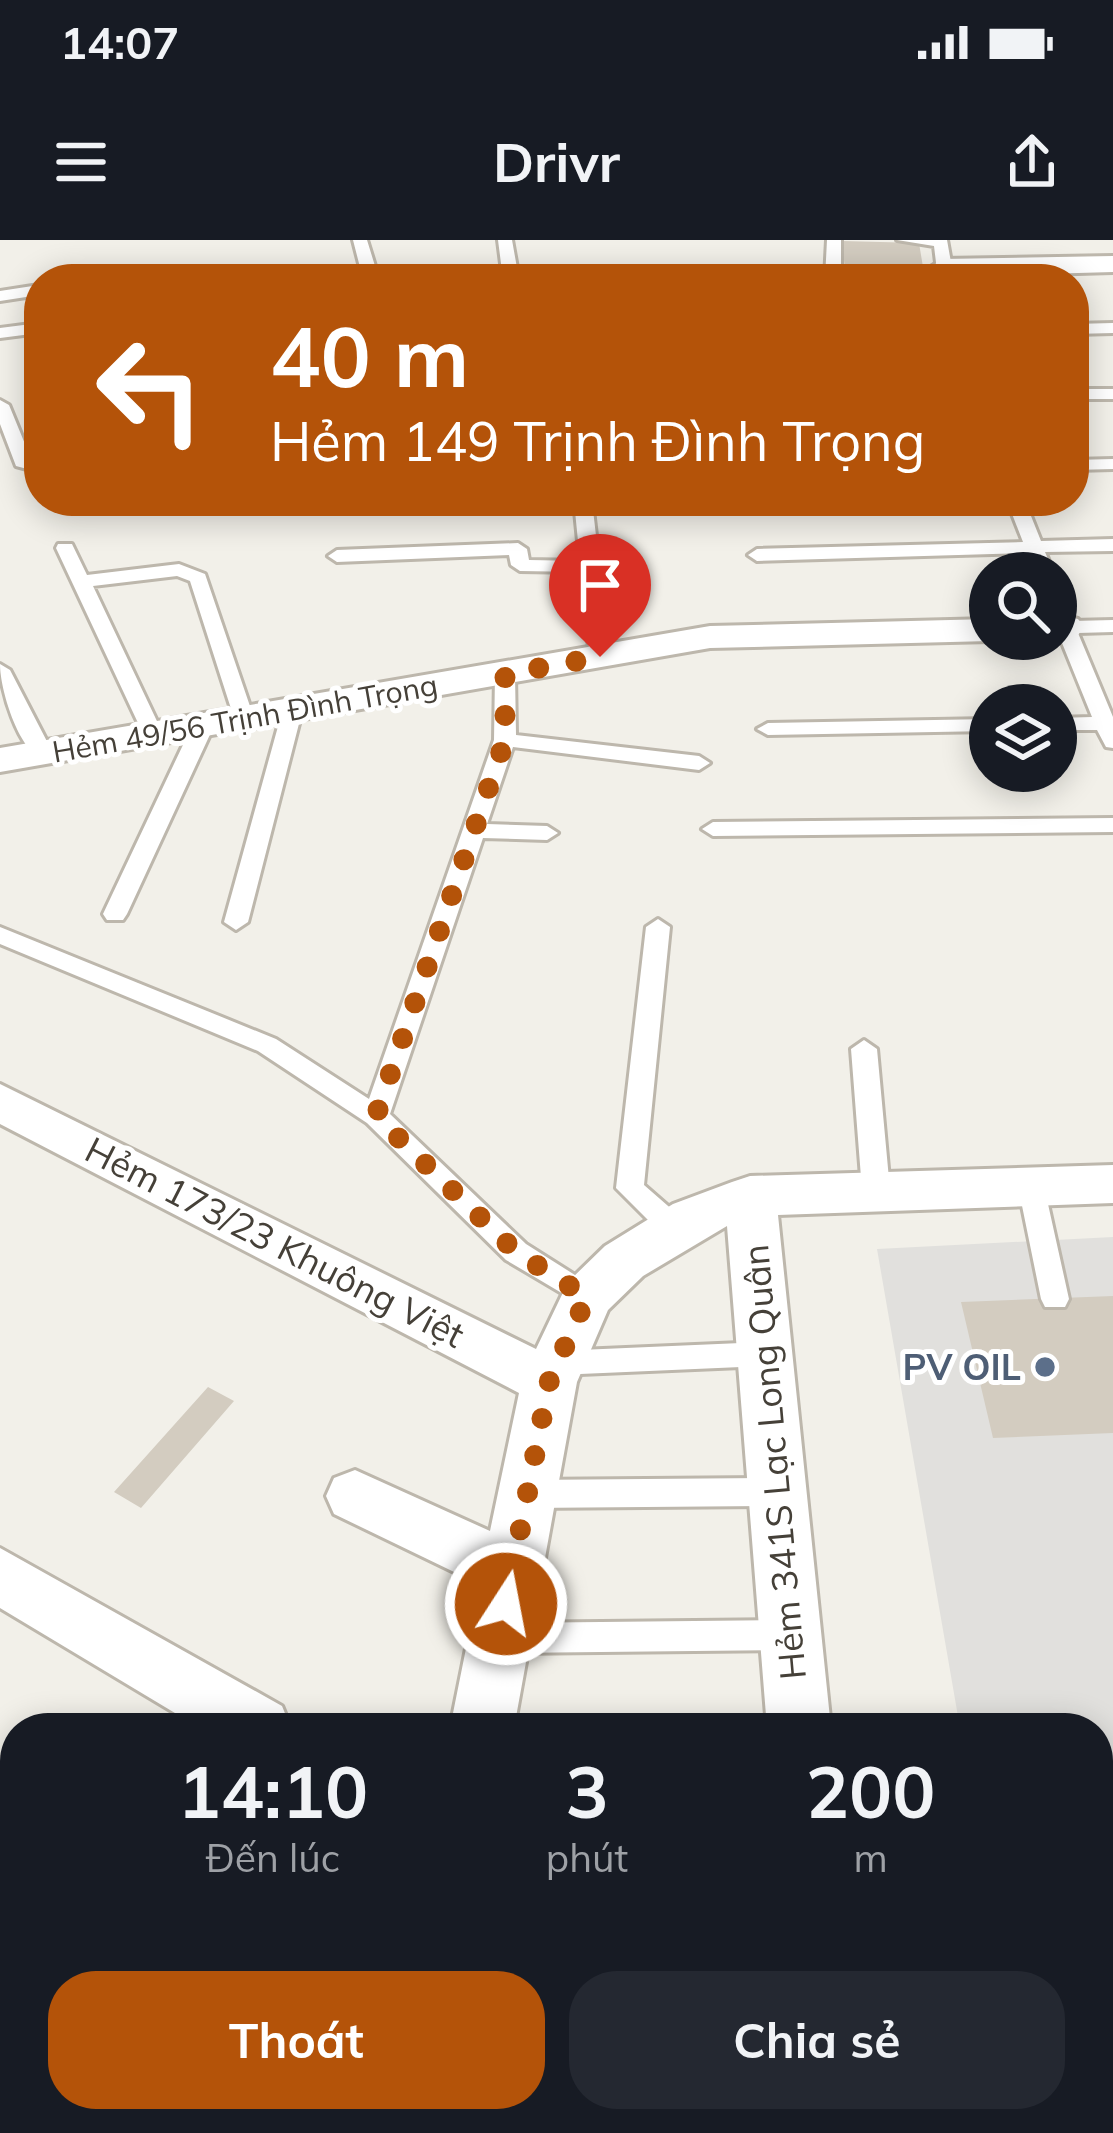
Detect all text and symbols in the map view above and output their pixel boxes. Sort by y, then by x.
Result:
text: 14:07 [60,14,179,70]
text: Drivr [493,128,620,196]
icon: menu [48,129,114,195]
icon: share [999,129,1065,195]
text: 40 m [270,303,469,408]
icon: left [72,312,228,468]
text: Hẻm 149 Trịnh Đình Trọng [270,407,925,475]
pin [549,534,651,657]
icon: arrive [567,552,633,618]
map controls [969,552,1077,792]
button: search [969,552,1077,660]
street label: Hẻm 49/56 Trịnh Đình Trọng [49,665,440,771]
button: layers [969,684,1077,792]
street label: Hẻm 173/23 Khuông Việt [78,1126,472,1357]
street label: Hẻm 341S Lạc Long Quân [732,1243,815,1682]
place label: PV OIL [902,1344,1021,1389]
marker: PV OIL [1032,1354,1058,1380]
position arrow [443,1541,569,1667]
text: 14:10 [178,1746,368,1836]
text: 3 [565,1746,609,1836]
text: 200 [806,1746,935,1836]
text: Đến lúc [206,1833,340,1882]
text: phút [546,1833,628,1882]
text: m [853,1833,888,1882]
button: Thoát [48,1971,545,2109]
button: Chia sẻ [569,1971,1065,2109]

